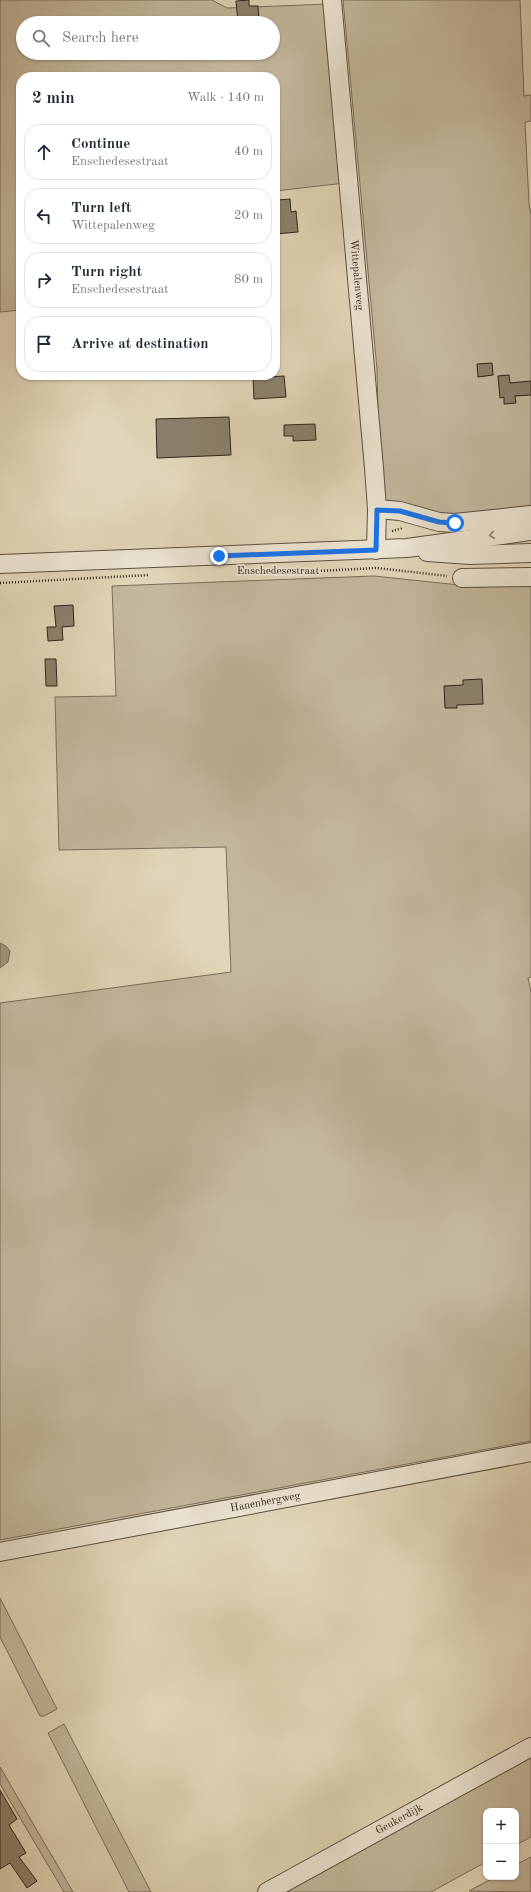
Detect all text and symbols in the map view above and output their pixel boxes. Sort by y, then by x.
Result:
search box [16,16,280,60]
icon: search [30,27,52,49]
text: Search here [62,31,139,46]
text: 2 min [32,90,75,107]
text: Walk · 140 m [187,91,264,104]
text: Continue [71,137,130,152]
icon: ahead [33,141,55,163]
text: 40 m [234,145,263,158]
text: Enschedesestraat [71,155,169,168]
text: Turn left [71,201,131,216]
icon: left [33,205,55,227]
text: 20 m [234,209,263,222]
text: Wittepalenweg [71,219,155,232]
street label: Wittepalenweg [348,239,365,311]
text: Turn right [71,265,142,280]
icon: right [33,269,55,291]
text: 80 m [234,273,263,286]
text: Enschedesestraat [71,283,169,296]
icon: arrive [33,333,55,355]
text: Arrive at destination [71,337,209,352]
route start [446,514,464,532]
one-way arrow [489,530,495,539]
route end [210,547,228,565]
street label: Enschedesestraat [237,566,319,577]
street label: Hanenbergweg [229,1490,301,1514]
street label: Geukerdijk [374,1802,425,1837]
map controls [483,1808,519,1880]
button: + [483,1808,519,1844]
button: − [483,1844,519,1880]

